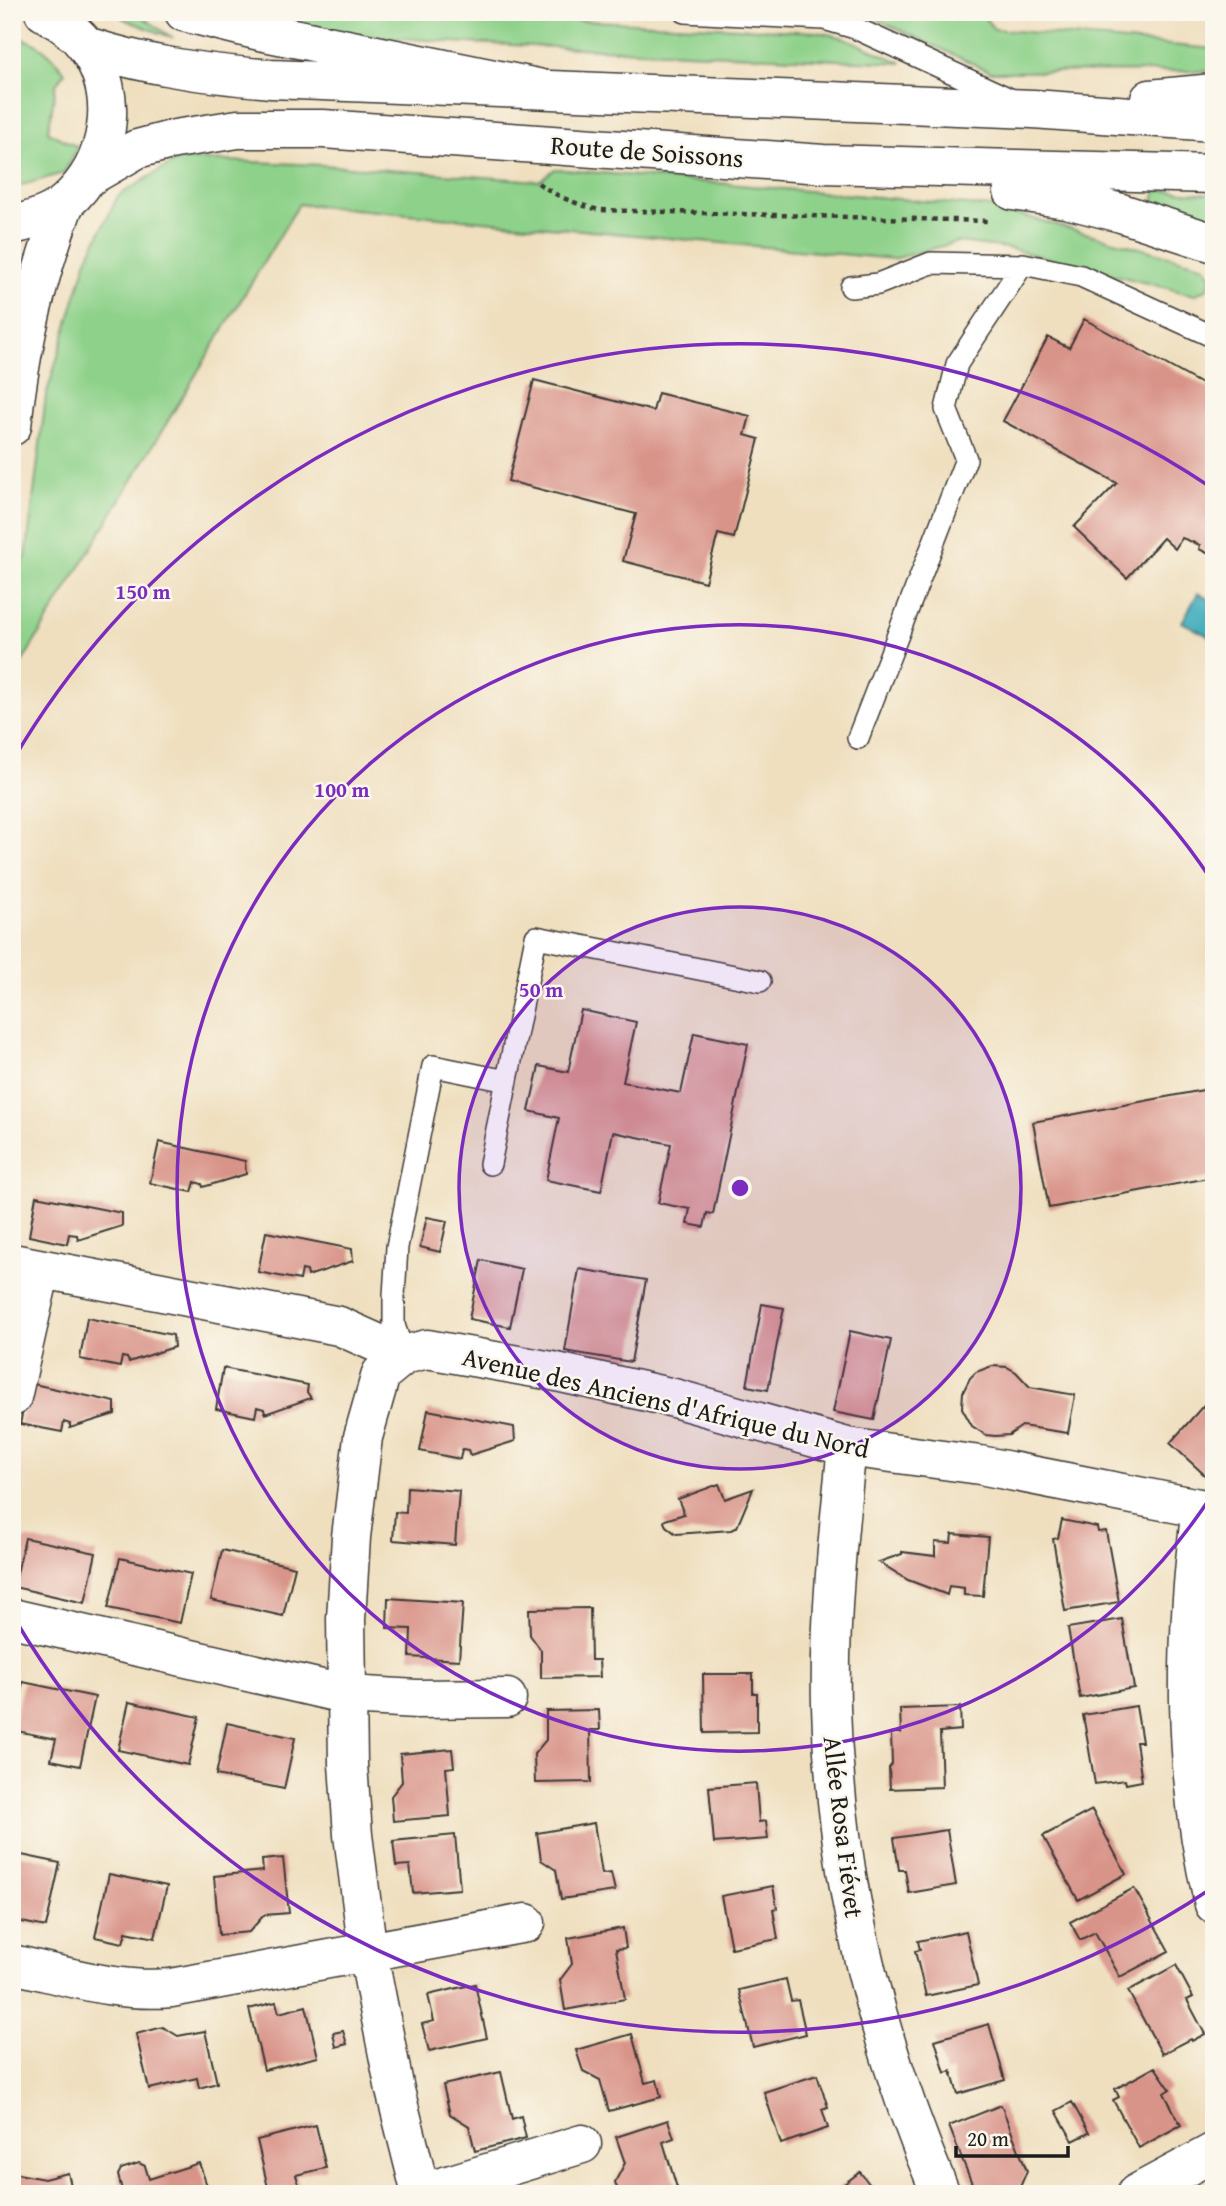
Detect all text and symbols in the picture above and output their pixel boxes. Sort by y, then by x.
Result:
street label: Route de Soissons [549,125,745,177]
text: 150 m [115,576,171,607]
text: 100 m [314,774,370,805]
text: 50 m [519,974,563,1005]
centre of rings [728,1176,752,1200]
street label: Avenue des Anciens d'Afrique du Nord [459,1336,873,1468]
street label: Allée Rosa Fiévet [813,1734,875,1920]
scale bar [956,2115,1068,2159]
text: 20 m [967,2123,1009,2154]

